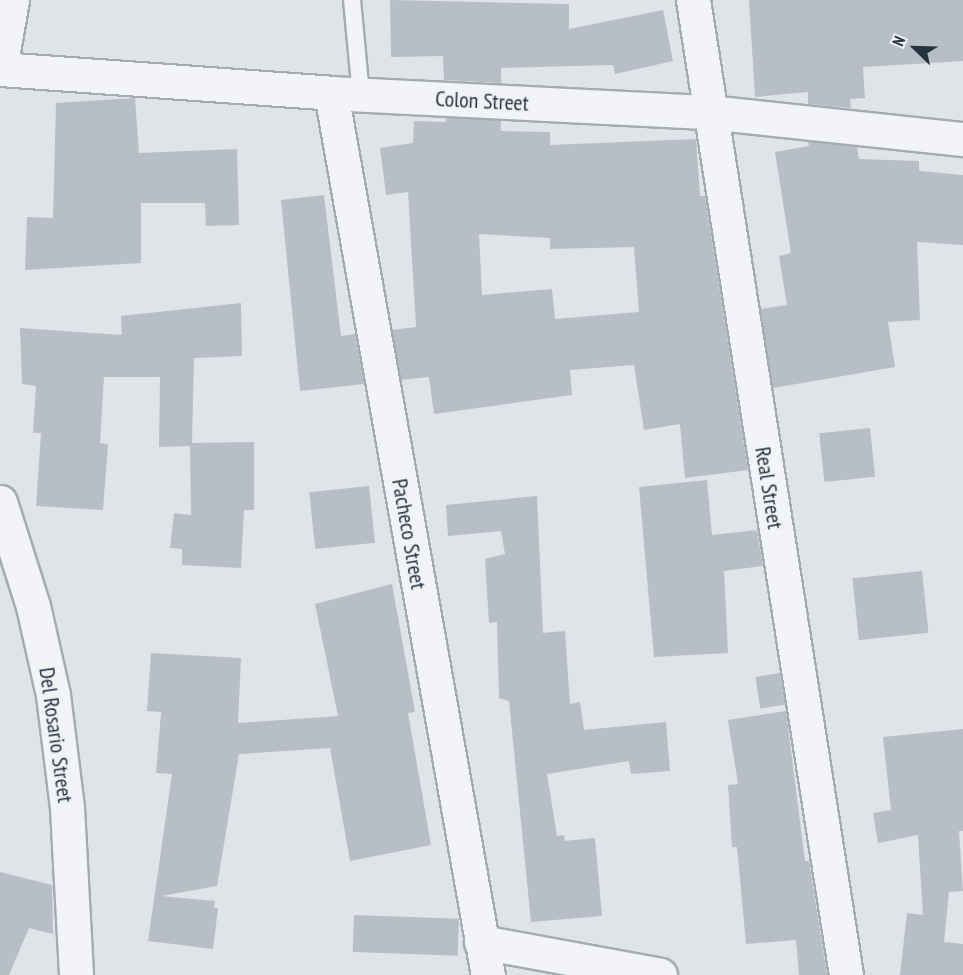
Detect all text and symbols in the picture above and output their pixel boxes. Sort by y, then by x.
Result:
north arrow [885,18,945,78]
text: N [888,33,909,49]
street label: Colon Street [435,85,529,117]
street label: Real Street [749,445,789,531]
street label: Pacheco Street [386,477,432,591]
street label: Del Rosario Street [33,666,79,804]

